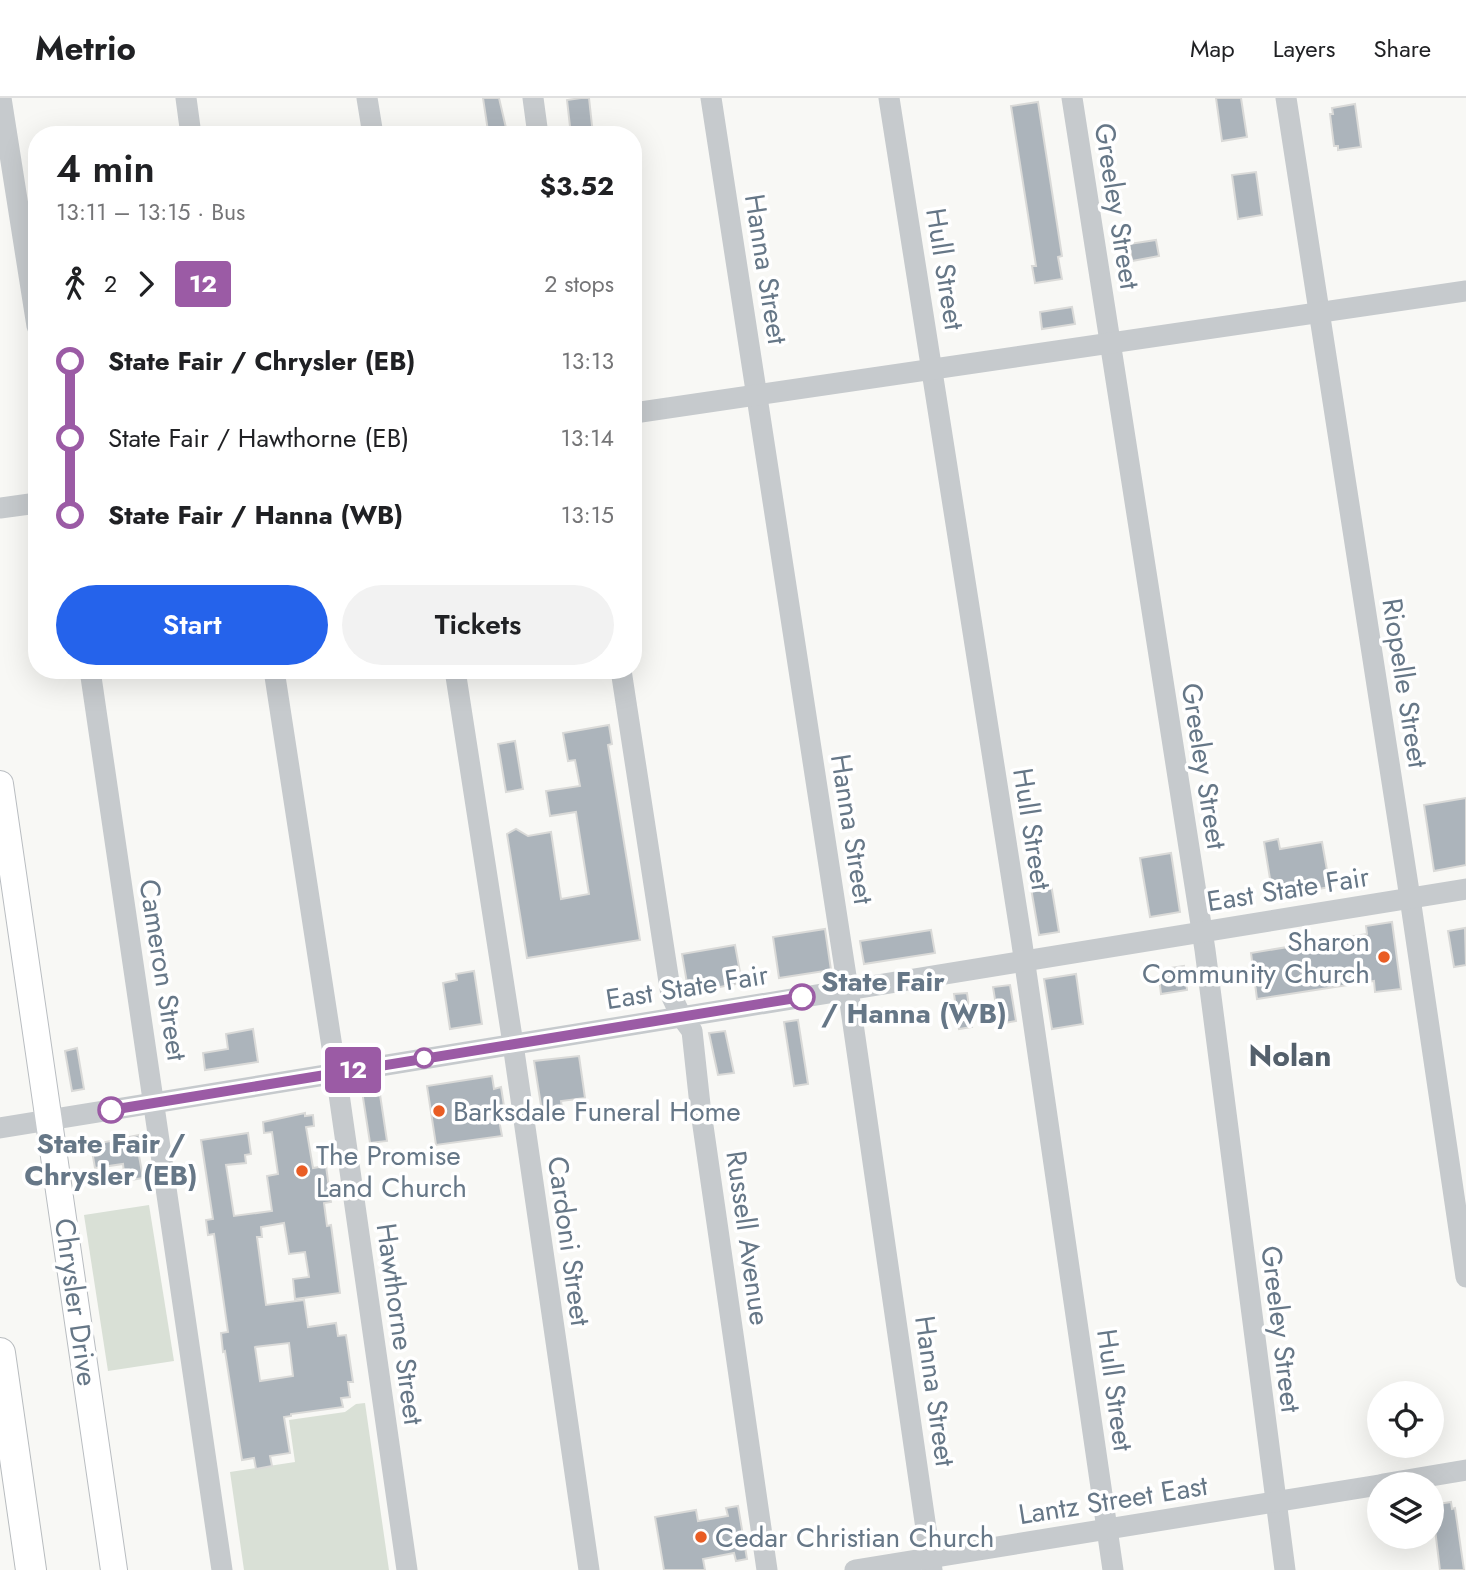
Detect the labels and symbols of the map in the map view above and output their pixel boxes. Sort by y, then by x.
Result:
street label: Greeley Street [1084,120,1150,292]
street label: Hanna Street [734,191,798,347]
street label: Hull Street [915,205,975,333]
street label: Riopelle Street [1371,595,1439,771]
street label: Greeley Street [1171,680,1237,852]
street label: Hanna Street [820,751,884,907]
street label: Hull Street [1002,765,1062,893]
street label: East State Fair [1204,856,1373,922]
street label: Cameron Street [128,876,198,1064]
place label: Sharon Community Church [1142,921,1370,994]
marker: Sharon Community Church [1376,949,1392,965]
street label: East State Fair [603,954,772,1020]
place label: State Fair / Hanna (WB) [821,961,1007,1034]
marker: State Fair / Hanna (WB) [789,984,815,1010]
district label: Nolan [1248,1034,1332,1077]
line badge: 12 [322,1047,384,1093]
unlabelled marker [414,1048,434,1068]
place label: Barksdale Funeral Home [453,1091,741,1132]
marker: State Fair / Chrysler (EB) [98,1097,124,1123]
marker: Barksdale Funeral Home [431,1103,447,1119]
place label: State Fair / Chrysler (EB) [24,1123,198,1196]
place label: The Promise Land Church [316,1135,467,1208]
street label: Russell Avenue [715,1148,781,1328]
street label: Cardoni Street [537,1154,601,1329]
marker: The Promise Land Church [294,1163,310,1179]
street label: Chrysler Drive [44,1215,108,1389]
street label: Hawthorne Street [366,1221,434,1428]
street label: Greeley Street [1250,1243,1312,1415]
street label: Hanna Street [904,1313,966,1469]
street label: Hull Street [1086,1326,1144,1454]
street label: Lantz Street East [1016,1465,1211,1535]
place label: Cedar Christian Church [715,1517,995,1558]
marker: Cedar Christian Church [693,1529,709,1545]

